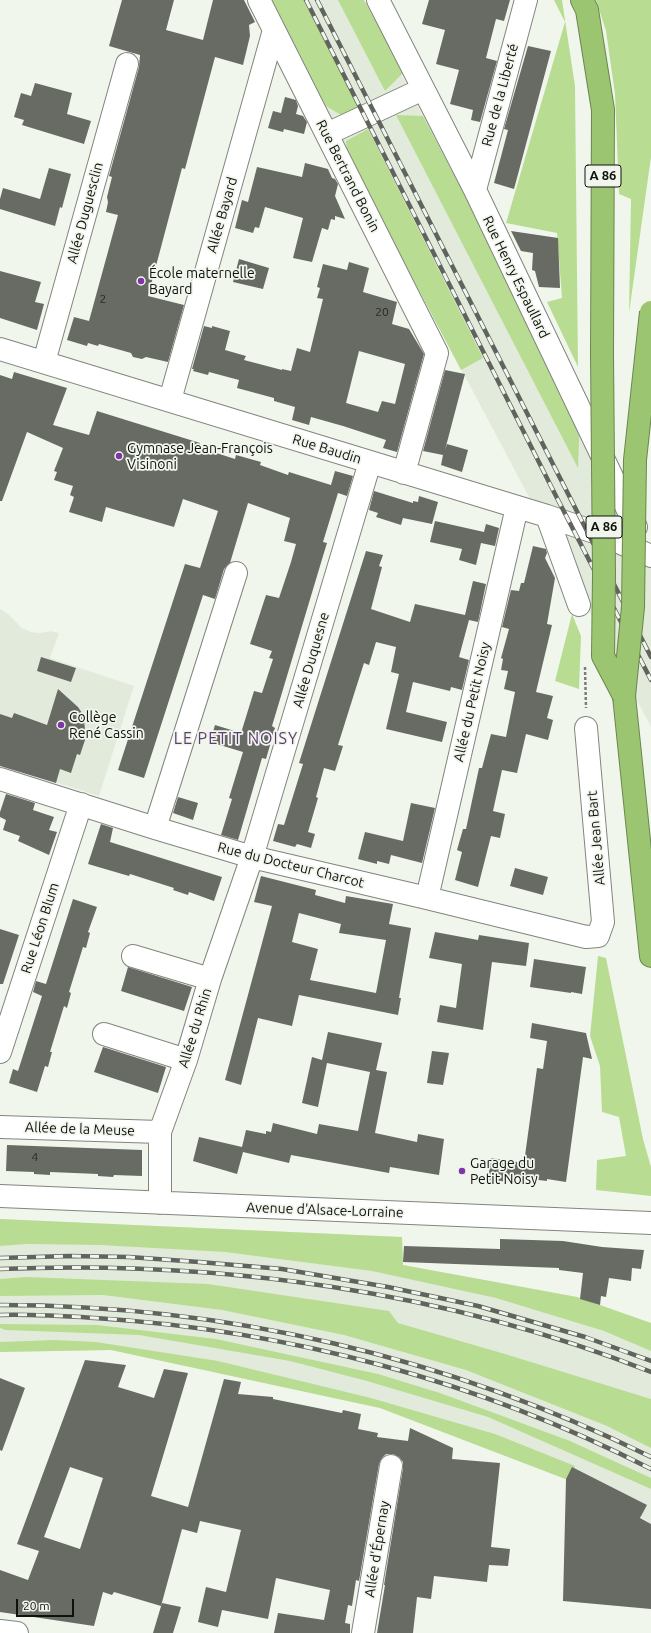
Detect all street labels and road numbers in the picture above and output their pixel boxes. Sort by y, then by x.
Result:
street label: Rue de la Liberté [478,42,522,148]
street label: Rue Bertrand Bonin [312,117,384,235]
street label: Allée Duguesclin [63,160,107,266]
road number: A 86 [585,165,621,187]
street label: Allée Bayard [203,175,241,255]
street label: Rue Henry Espaullard [479,213,553,341]
street label: Rue Baudin [290,431,364,467]
road number: A 86 [586,516,622,538]
street label: Allée Duquesne [289,610,333,710]
street label: Allée du Petit Noisy [450,641,494,763]
street label: Allée Jean Bart [583,790,609,886]
street label: Rue du Docteur Charcot [216,839,366,891]
street label: Rue Léon Blum [17,880,63,976]
street label: Allée du Rhin [175,986,215,1070]
street label: Allée de la Meuse [25,1119,135,1139]
street label: Avenue d'Alsace-Lorraine [246,1199,404,1221]
street label: Allée d'Épernay [361,1499,393,1599]

